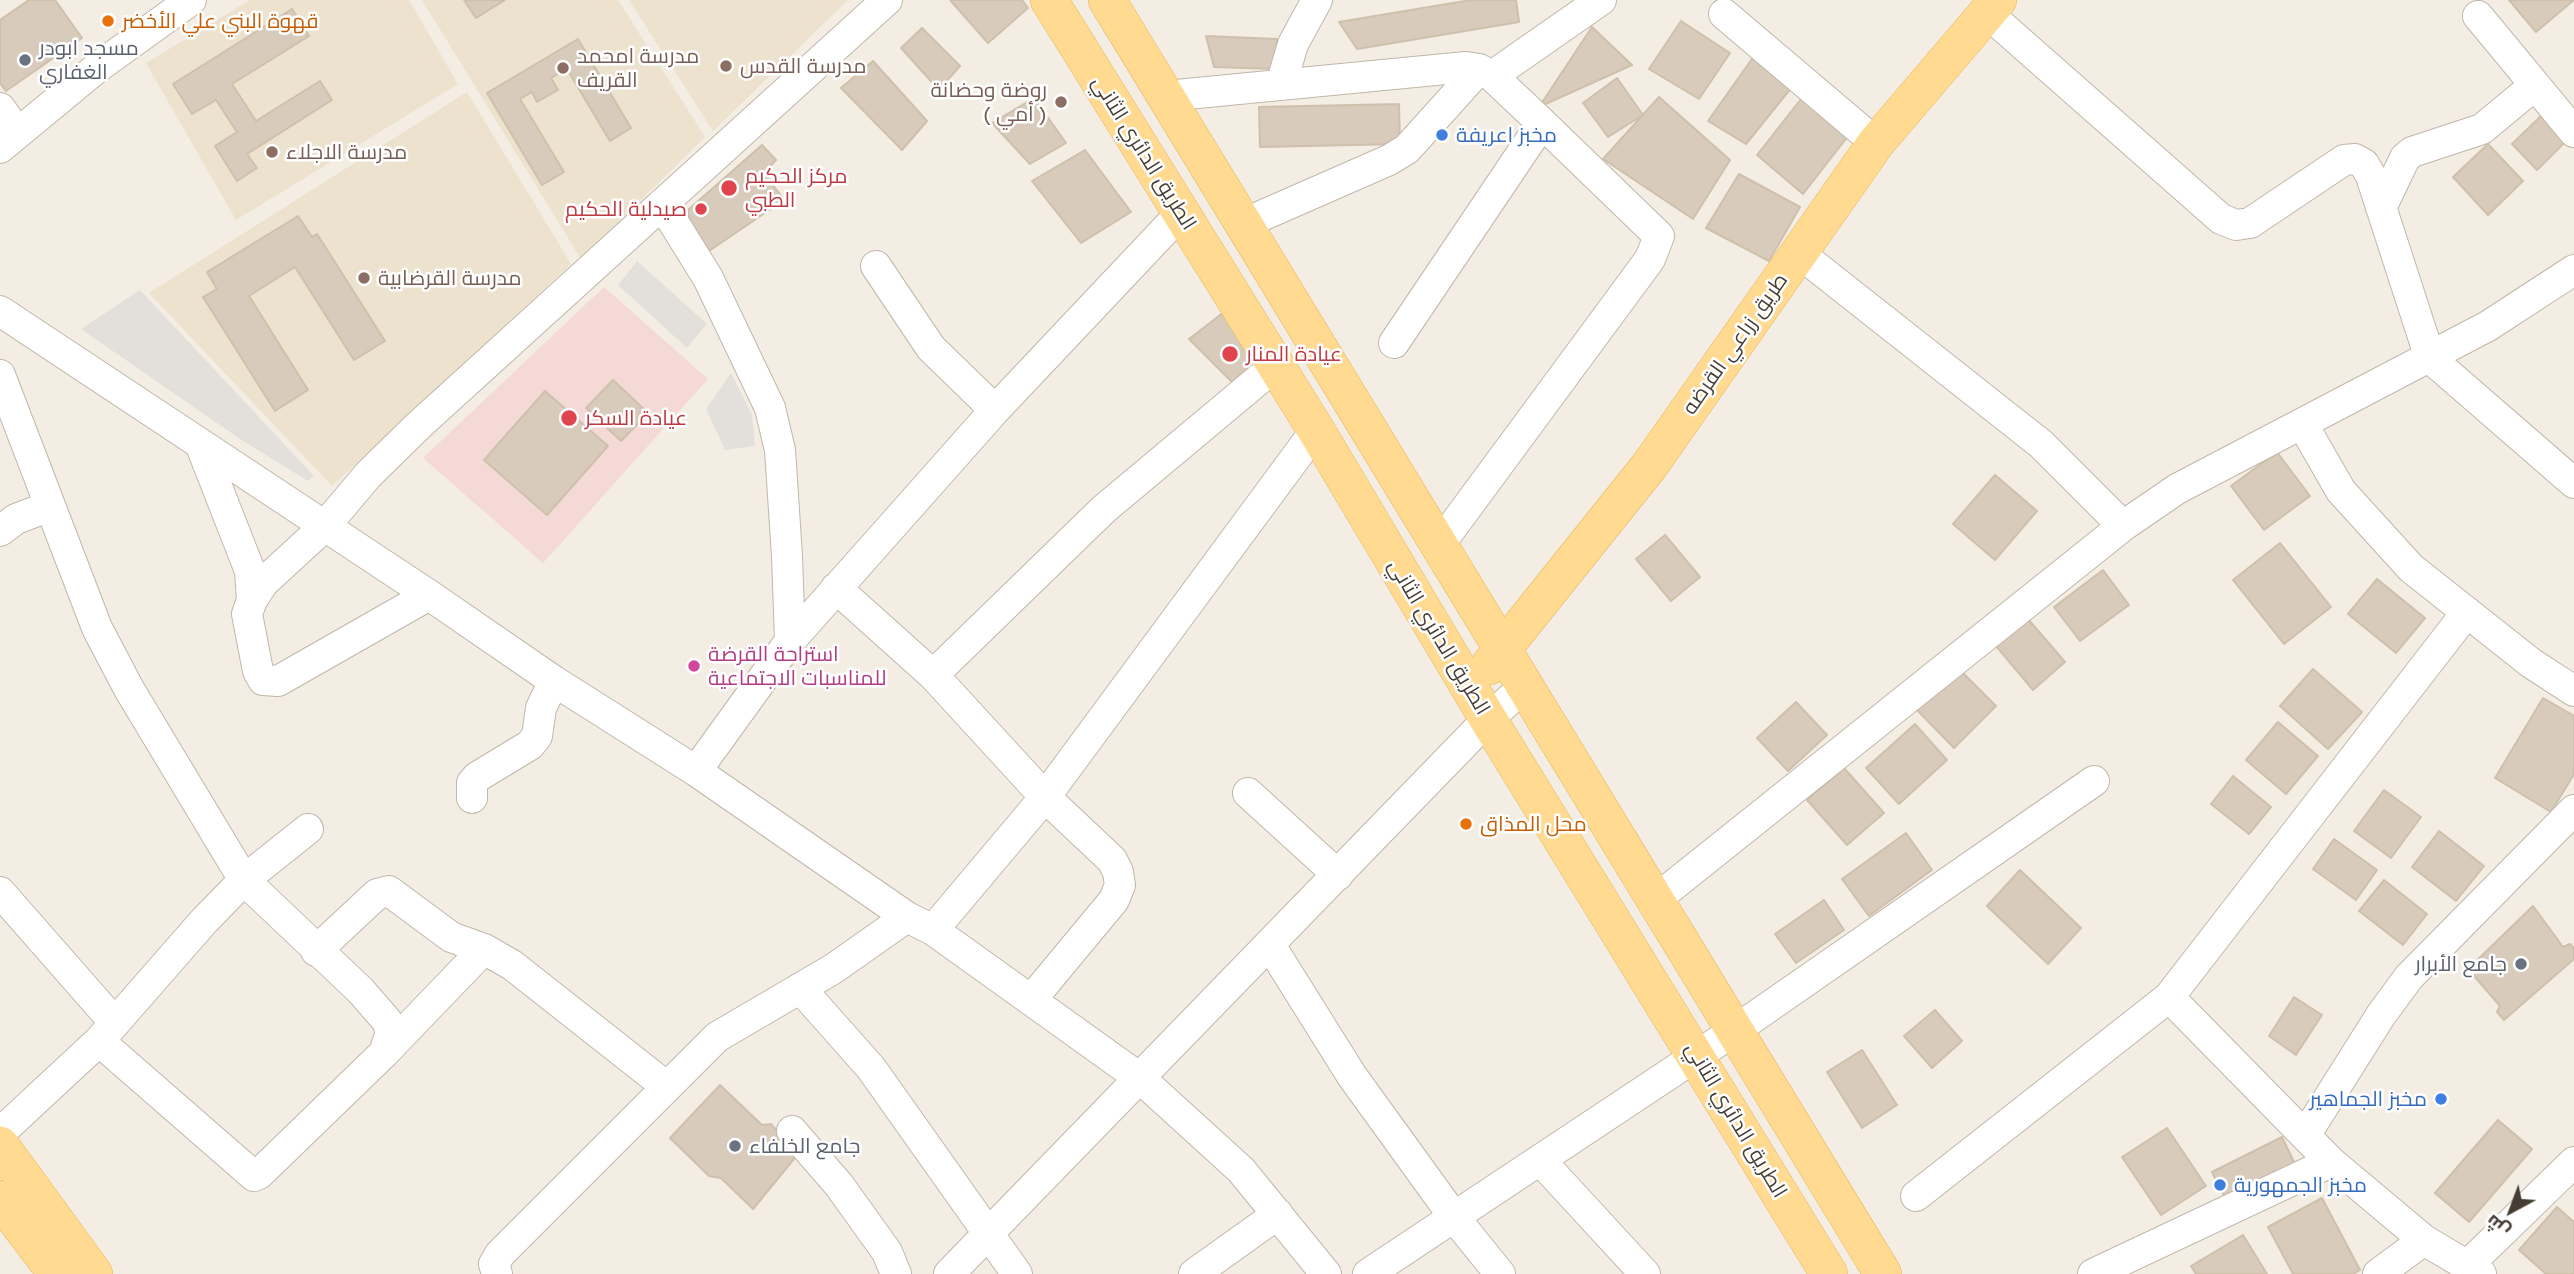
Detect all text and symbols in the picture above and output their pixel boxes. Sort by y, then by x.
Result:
place label: قهوة البني علي الأخضر [122,8,319,34]
marker: قهوة البني علي الأخضر [100,13,116,29]
place label: مسجد ابودر الغفاري [39,35,139,85]
place label: مدرسة امحمد القريف [577,43,699,93]
marker: مسجد ابودر الغفاري [17,52,33,68]
place label: مدرسة القدس [740,53,867,79]
marker: مدرسة القدس [718,58,734,74]
marker: مدرسة امحمد القريف [555,60,571,76]
street label: الطريق الدائري الثاني [1086,71,1202,235]
place label: روضة وحضانة ( أمي ) [930,77,1047,127]
marker: روضة وحضانة ( أمي ) [1053,94,1069,110]
place label: مخبز اعريفة [1456,122,1557,148]
marker: مخبز اعريفة [1434,127,1450,143]
place label: مدرسة الاجلاء [286,139,407,165]
marker: مدرسة الاجلاء [264,144,280,160]
place label: مركز الحكيم الطبي [745,163,847,213]
marker: مركز الحكيم الطبي [719,178,739,198]
place label: صيدلية الحكيم [565,196,687,222]
marker: صيدلية الحكيم [693,201,709,217]
place label: مدرسة القرضابية [378,265,521,291]
street label: طريق زراعي القرضه [1677,269,1793,419]
marker: مدرسة القرضابية [356,270,372,286]
place label: عيادة المنار [1246,341,1342,367]
marker: عيادة المنار [1220,344,1240,364]
place label: عيادة السكر [585,405,687,431]
marker: عيادة السكر [559,408,579,428]
street label: الطريق الدائري الثاني [1383,555,1495,719]
place label: استراحة القرضة للمناسبات الاجتماعية [708,641,886,691]
marker: استراحة القرضة للمناسبات الاجتماعية [686,658,702,674]
place label: محل المذاق [1480,811,1587,837]
marker: محل المذاق [1458,816,1474,832]
place label: جامع الأبرار [2415,951,2507,977]
marker: جامع الأبرار [2513,956,2529,972]
street label: الطريق الدائري الثاني [1680,1038,1792,1202]
place label: مخبز الجماهير [2309,1086,2427,1112]
marker: مخبز الجماهير [2433,1091,2449,1107]
place label: جامع الخلفاء [749,1133,860,1159]
marker: جامع الخلفاء [727,1138,743,1154]
place label: مخبز الجمهورية [2234,1172,2367,1198]
north arrow [2476,1176,2546,1246]
marker: مخبز الجمهورية [2212,1177,2228,1193]
text: ش [2480,1211,2514,1244]

